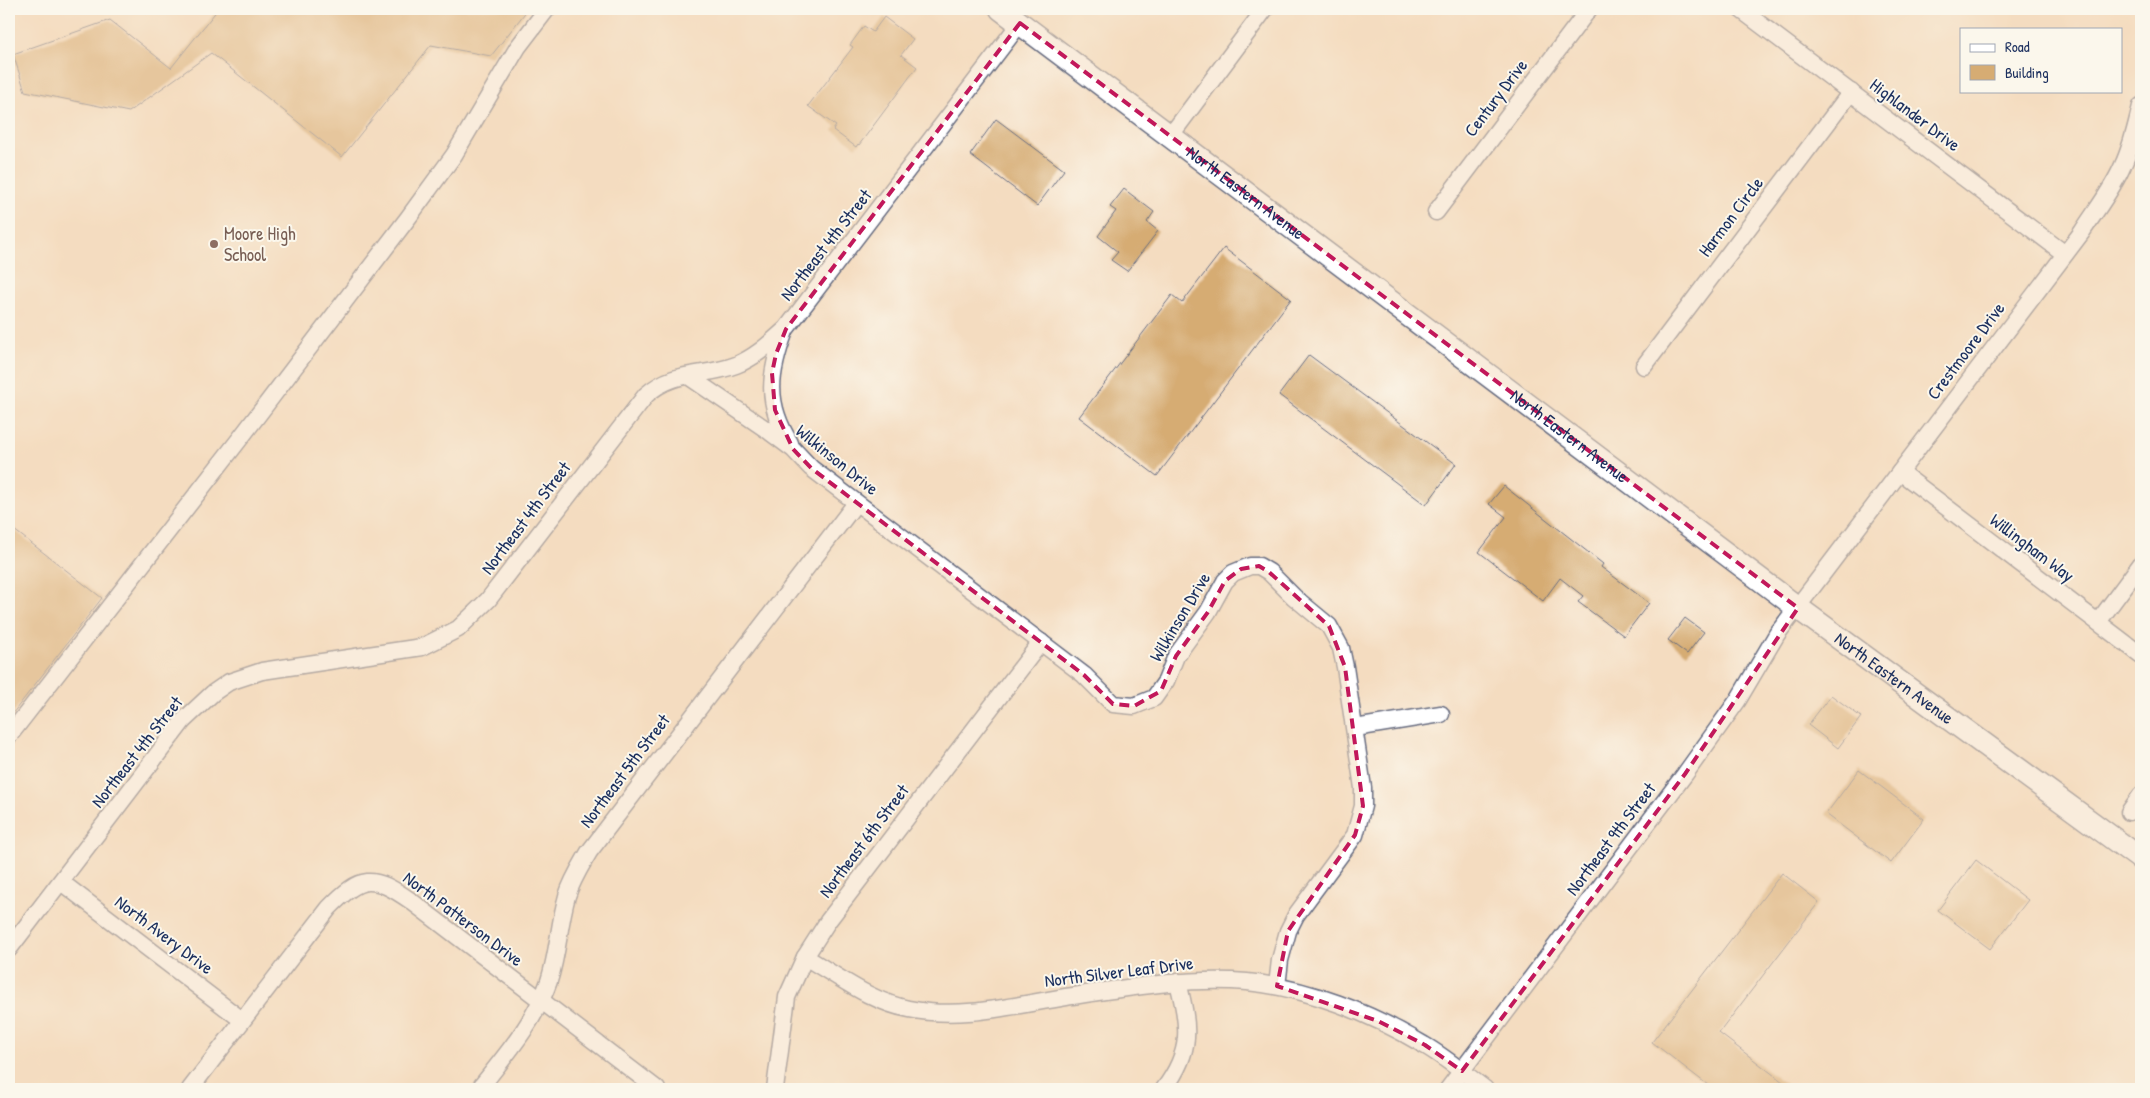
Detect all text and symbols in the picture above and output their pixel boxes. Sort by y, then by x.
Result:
legend [1960,28,2122,92]
text: Road [2005,36,2030,57]
street label: Century Drive [1458,54,1533,142]
text: Building [2005,62,2049,83]
street label: Highlander Drive [1865,72,1966,157]
street label: North Eastern Avenue [1182,140,1310,245]
street label: Harmon Circle [1692,172,1769,262]
street label: Northeast 4th Street [774,183,878,306]
place label: Moore High School [224,221,296,267]
marker: Moore High School [208,238,220,250]
street label: Crestmoore Drive [1921,297,2010,405]
street label: North Eastern Avenue [1505,383,1634,488]
street label: Wilkinson Drive [791,418,884,501]
street label: Northeast 4th Street [475,455,577,579]
street label: Willingham Way [1985,508,2080,588]
street label: Wilkinson Drive [1143,567,1216,666]
street label: North Eastern Avenue [1830,626,1959,730]
street label: Northeast 4th Street [85,690,189,813]
street label: Northeast 5th Street [574,708,676,833]
street label: Northeast 9th Street [1560,776,1662,900]
street label: Northeast 6th Street [813,778,915,903]
street label: North Patterson Drive [398,865,528,972]
street label: North Avery Drive [110,889,219,980]
street label: North Silver Leaf Drive [1043,950,1195,993]

